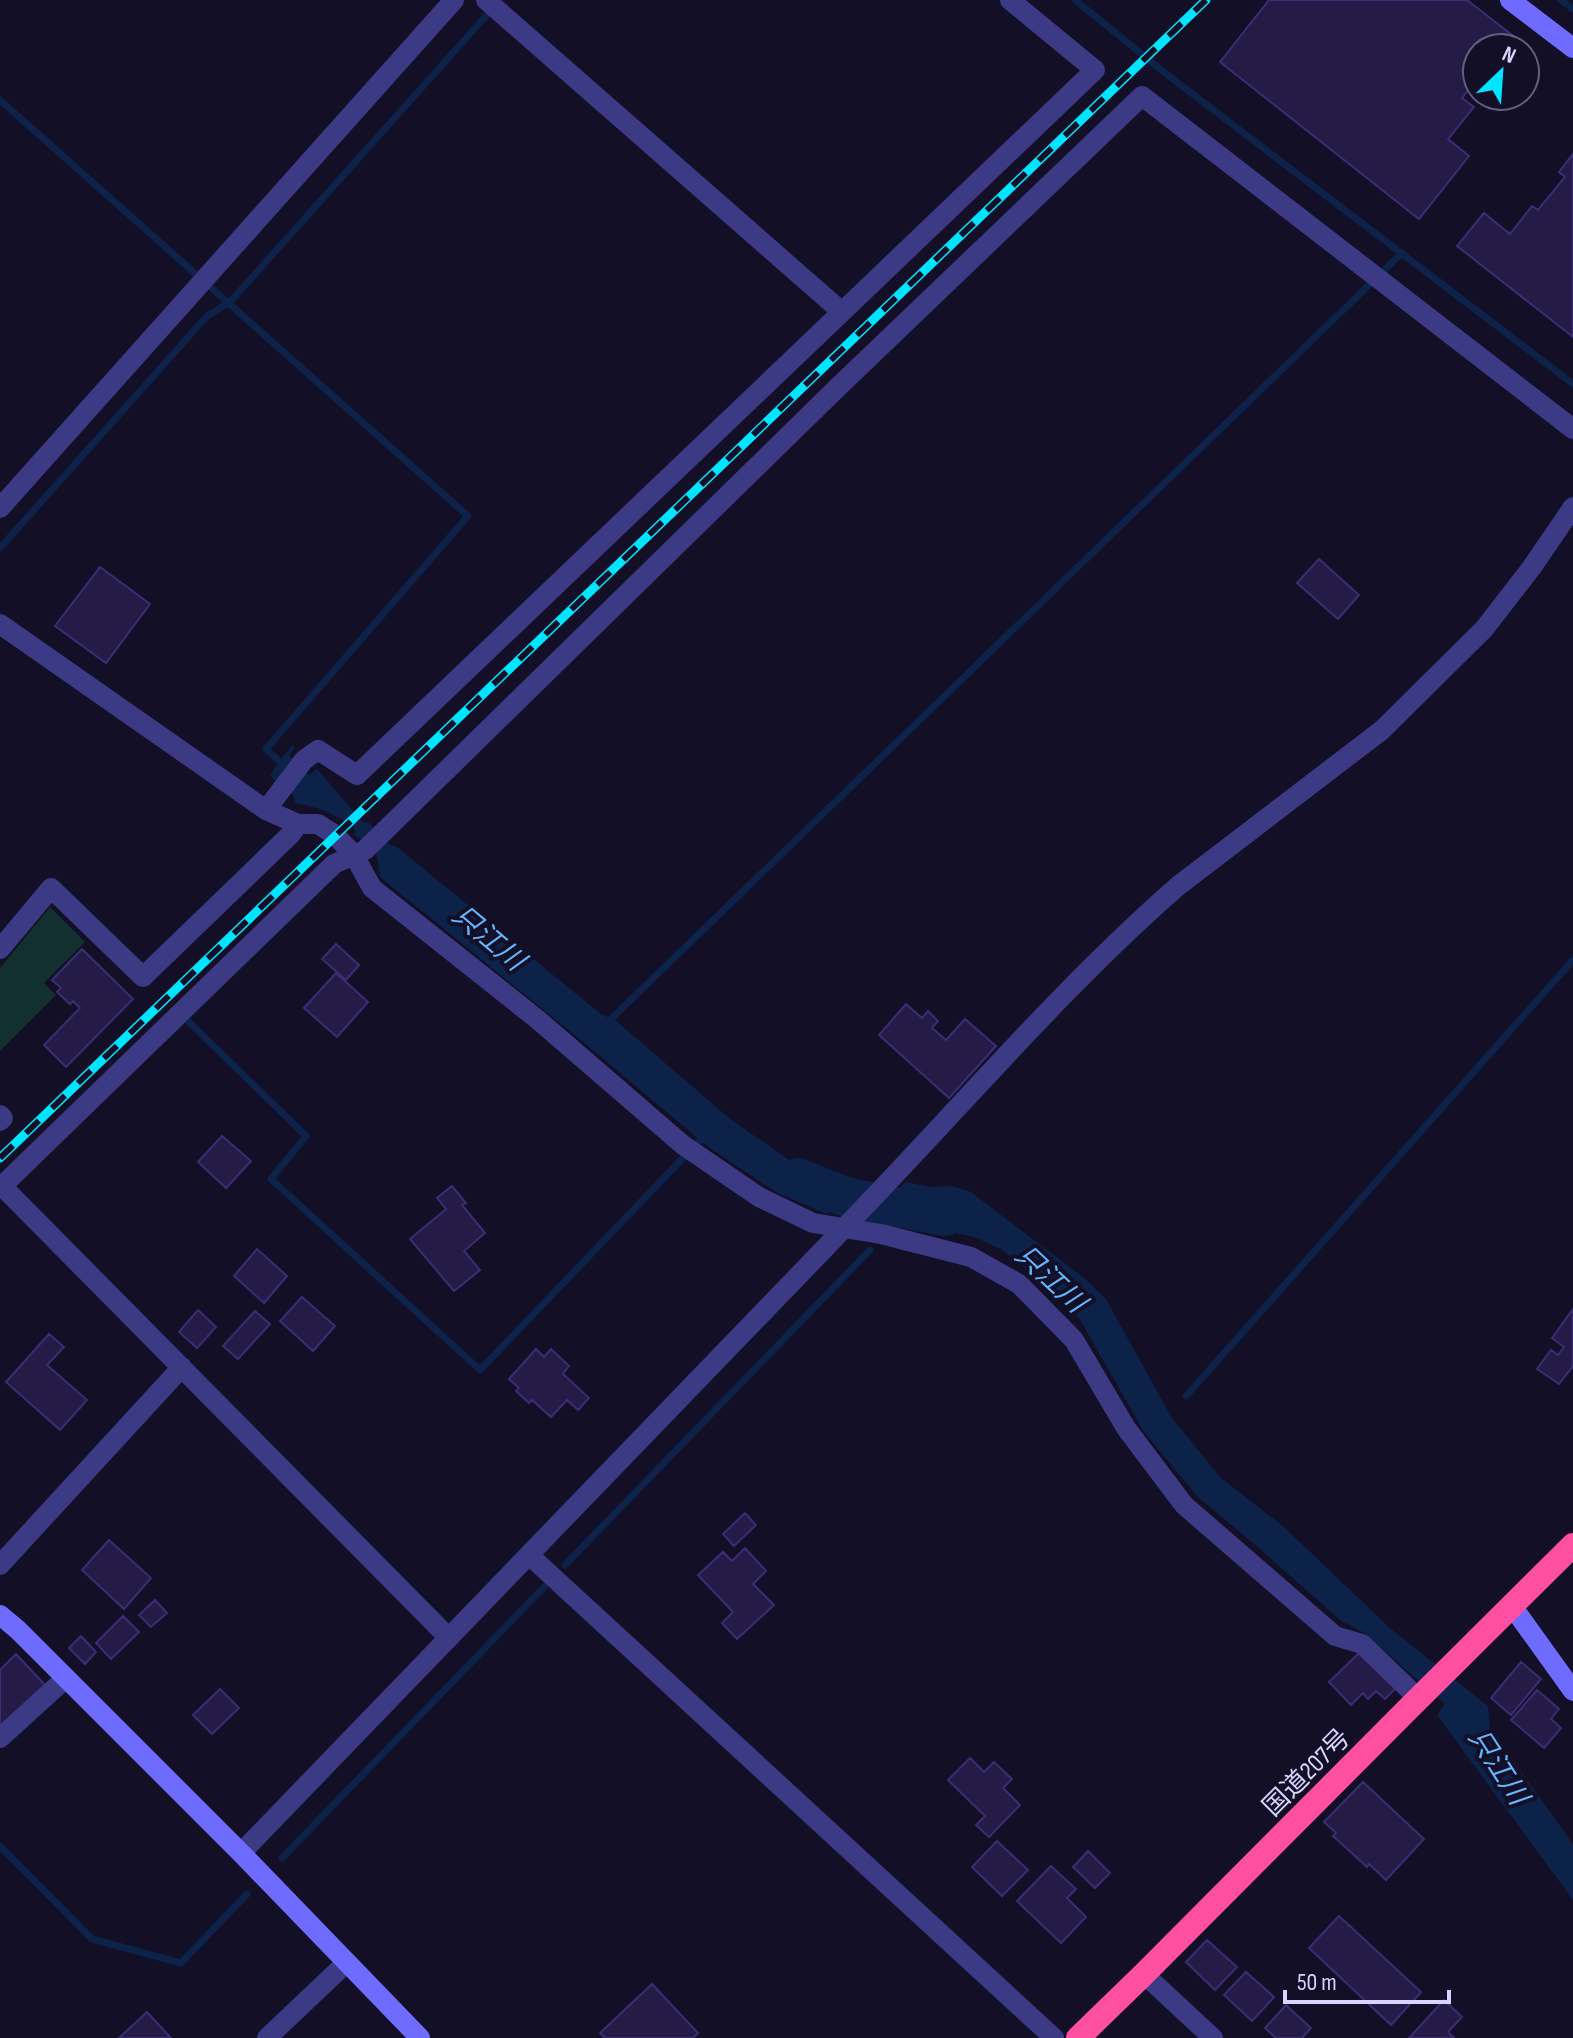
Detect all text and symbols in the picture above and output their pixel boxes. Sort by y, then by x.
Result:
north arrow [1461,32,1541,112]
text: N [1498,41,1520,70]
water label: 只江川 [445,899,533,980]
water label: 只江川 [1008,1238,1094,1322]
street label: 国道207号 [1257,1723,1357,1823]
water label: 只江川 [1461,1723,1536,1814]
scale bar [1285,1954,1449,2004]
text: 50 m [1297,1968,1337,1997]

